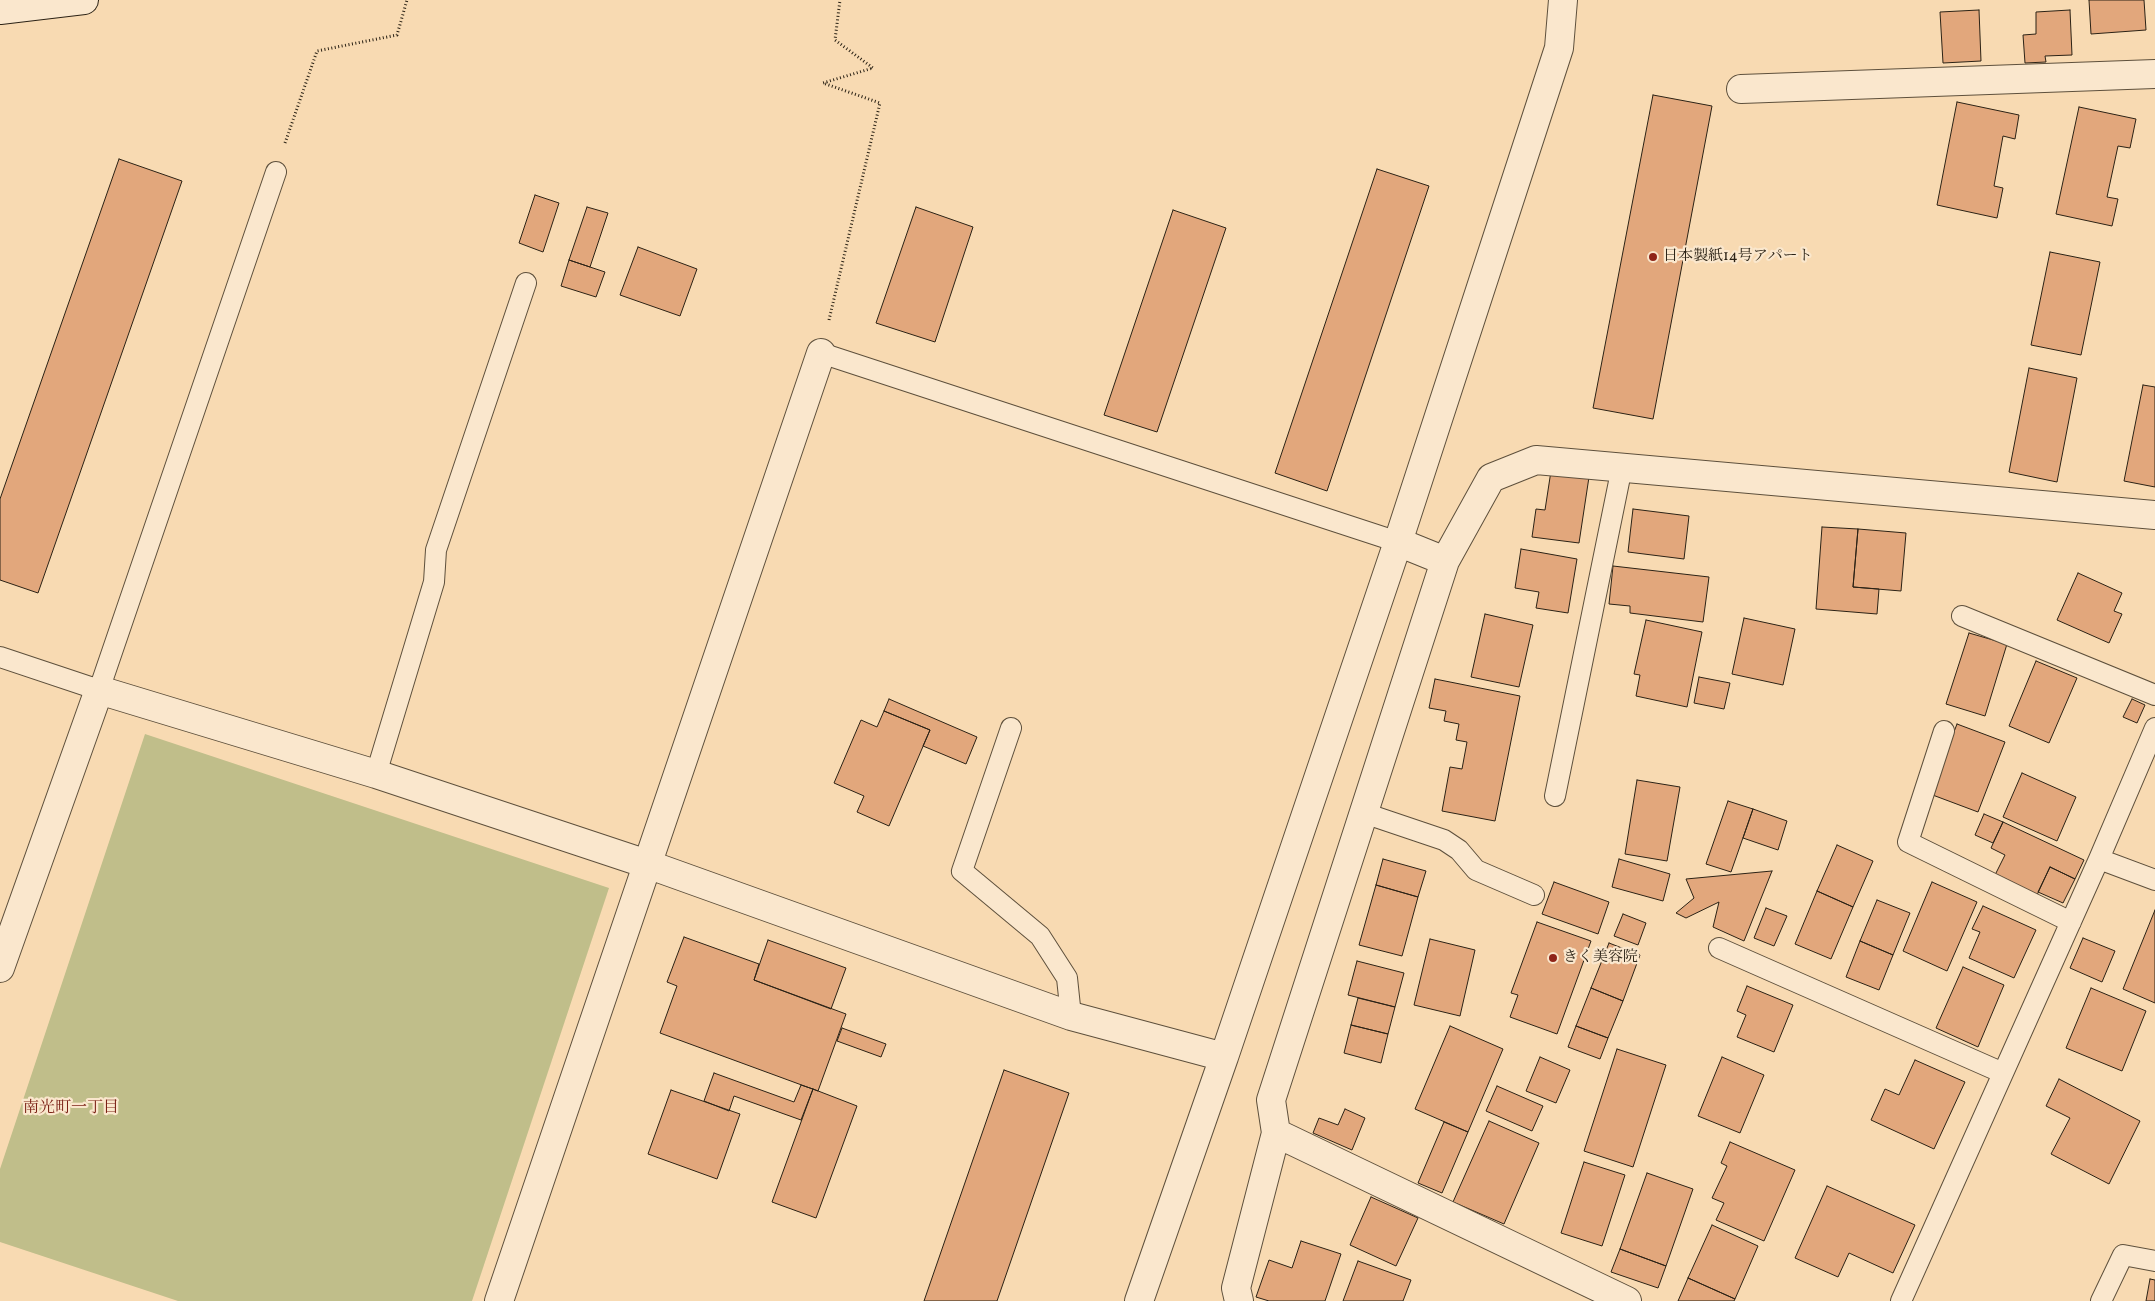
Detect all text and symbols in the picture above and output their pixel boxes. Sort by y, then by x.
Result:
place label: 日本製紙14号アパート [1663,248,1813,266]
marker: 日本製紙14号アパート [1647,251,1659,263]
place label: きく美容院 [1563,949,1638,967]
marker: きく美容院 [1547,952,1559,964]
district label: 南光町一丁目 [23,1099,119,1119]

